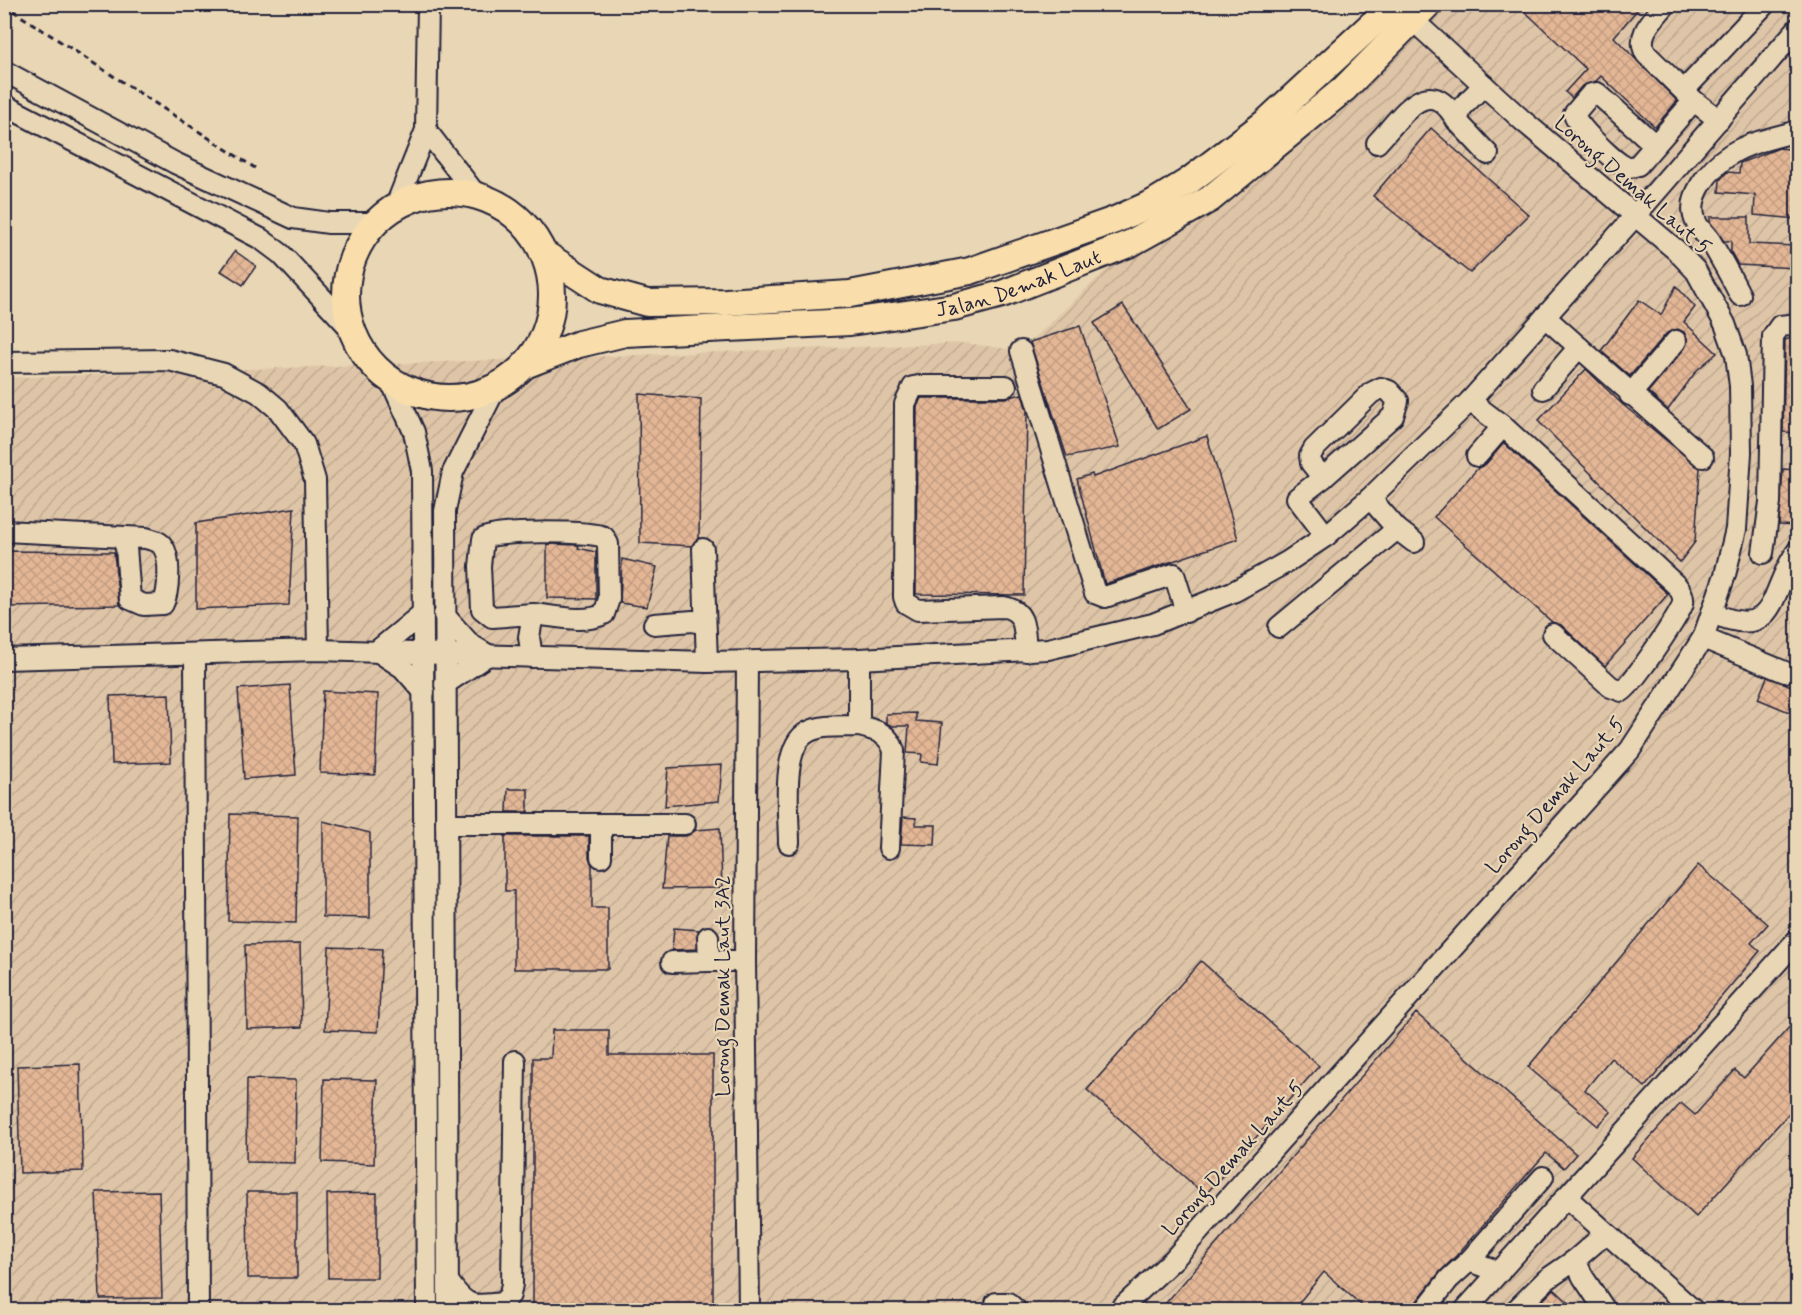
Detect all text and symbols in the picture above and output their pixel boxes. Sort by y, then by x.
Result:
street label: Lorong Demak Laut 5 [1546,110,1717,263]
street label: Jalan Demak Laut [934,243,1106,324]
street label: Lorong Demak Laut 5 [1480,711,1633,882]
street label: Lorong Demak Laut 3A2 [709,875,739,1097]
street label: Lorong Demak Laut 5 [1156,1075,1313,1244]

